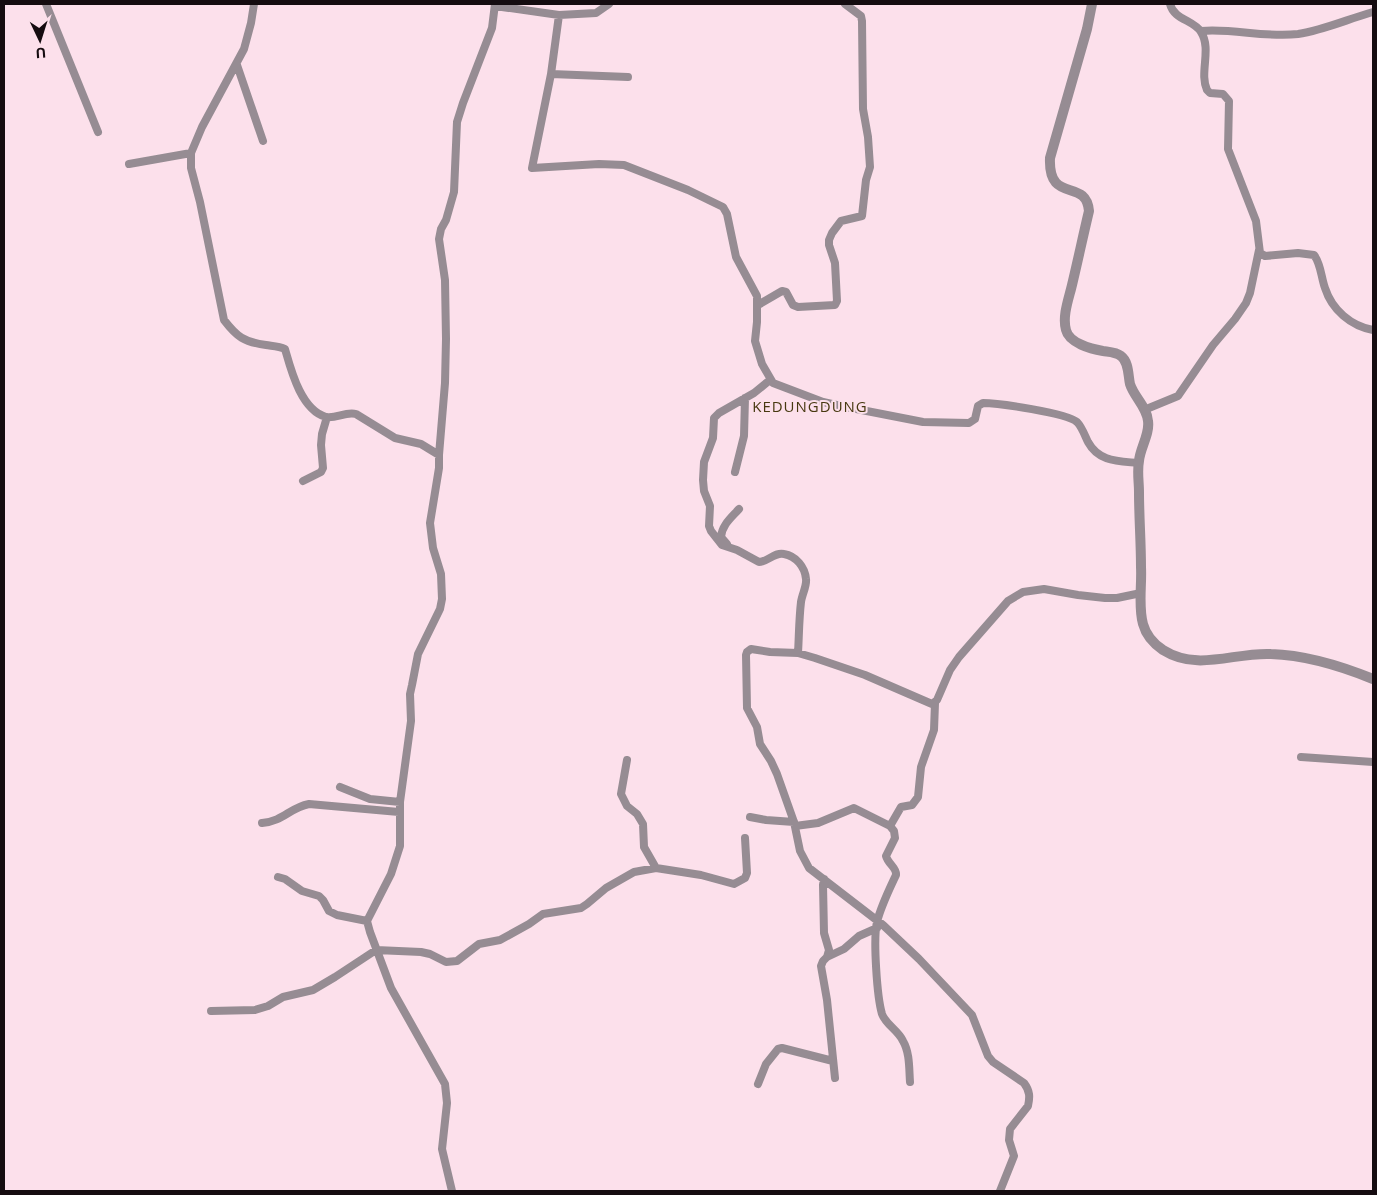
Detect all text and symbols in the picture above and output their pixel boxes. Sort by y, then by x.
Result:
north arrow [15,15,65,65]
text: U [35,44,47,63]
district label: KEDUNGDUNG [752,396,868,416]

